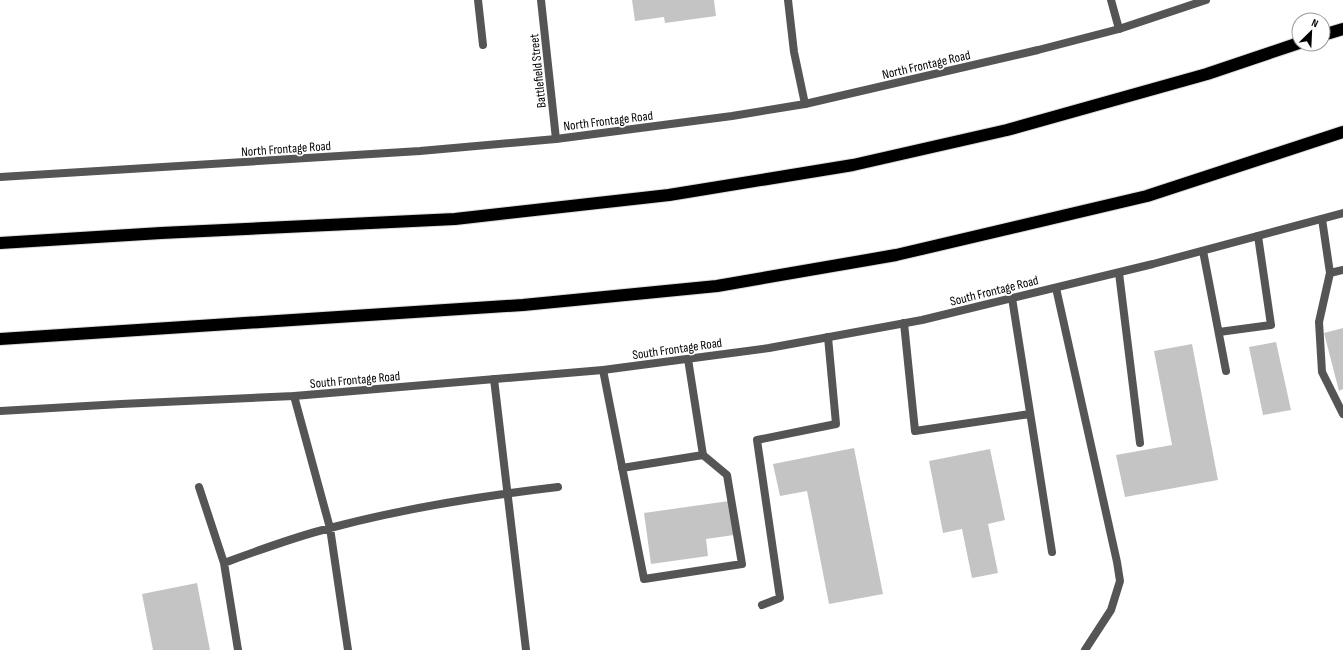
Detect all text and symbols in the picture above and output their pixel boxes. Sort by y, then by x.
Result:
north arrow [1291,12,1331,52]
text: N [1310,16,1320,31]
street label: Battlefield Street [526,33,550,109]
street label: North Frontage Road [881,47,972,83]
street label: North Frontage Road [562,108,654,134]
street label: North Frontage Road [241,138,332,160]
street label: South Frontage Road [948,272,1040,310]
street label: South Frontage Road [631,335,723,363]
street label: South Frontage Road [309,368,401,392]

